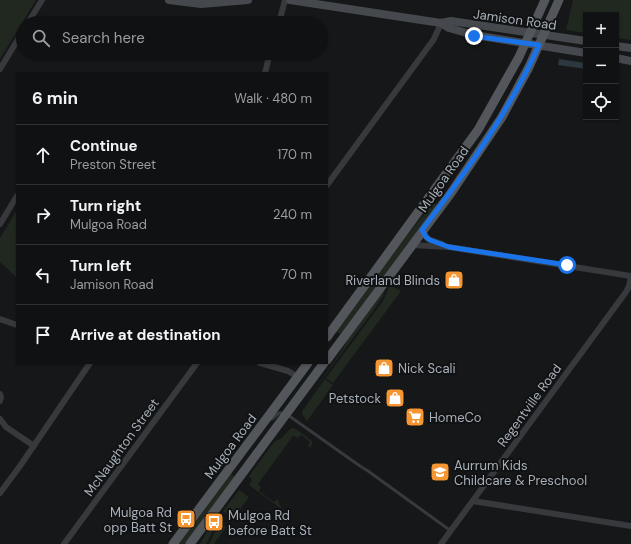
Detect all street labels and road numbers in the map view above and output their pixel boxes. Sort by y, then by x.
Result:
street label: Jamison Road [472,5,558,34]
street label: Mulgoa Road [414,143,472,216]
street label: Regentville Road [494,360,565,450]
street label: McNaughton Street [80,395,163,500]
street label: Mulgoa Road [201,411,260,482]

